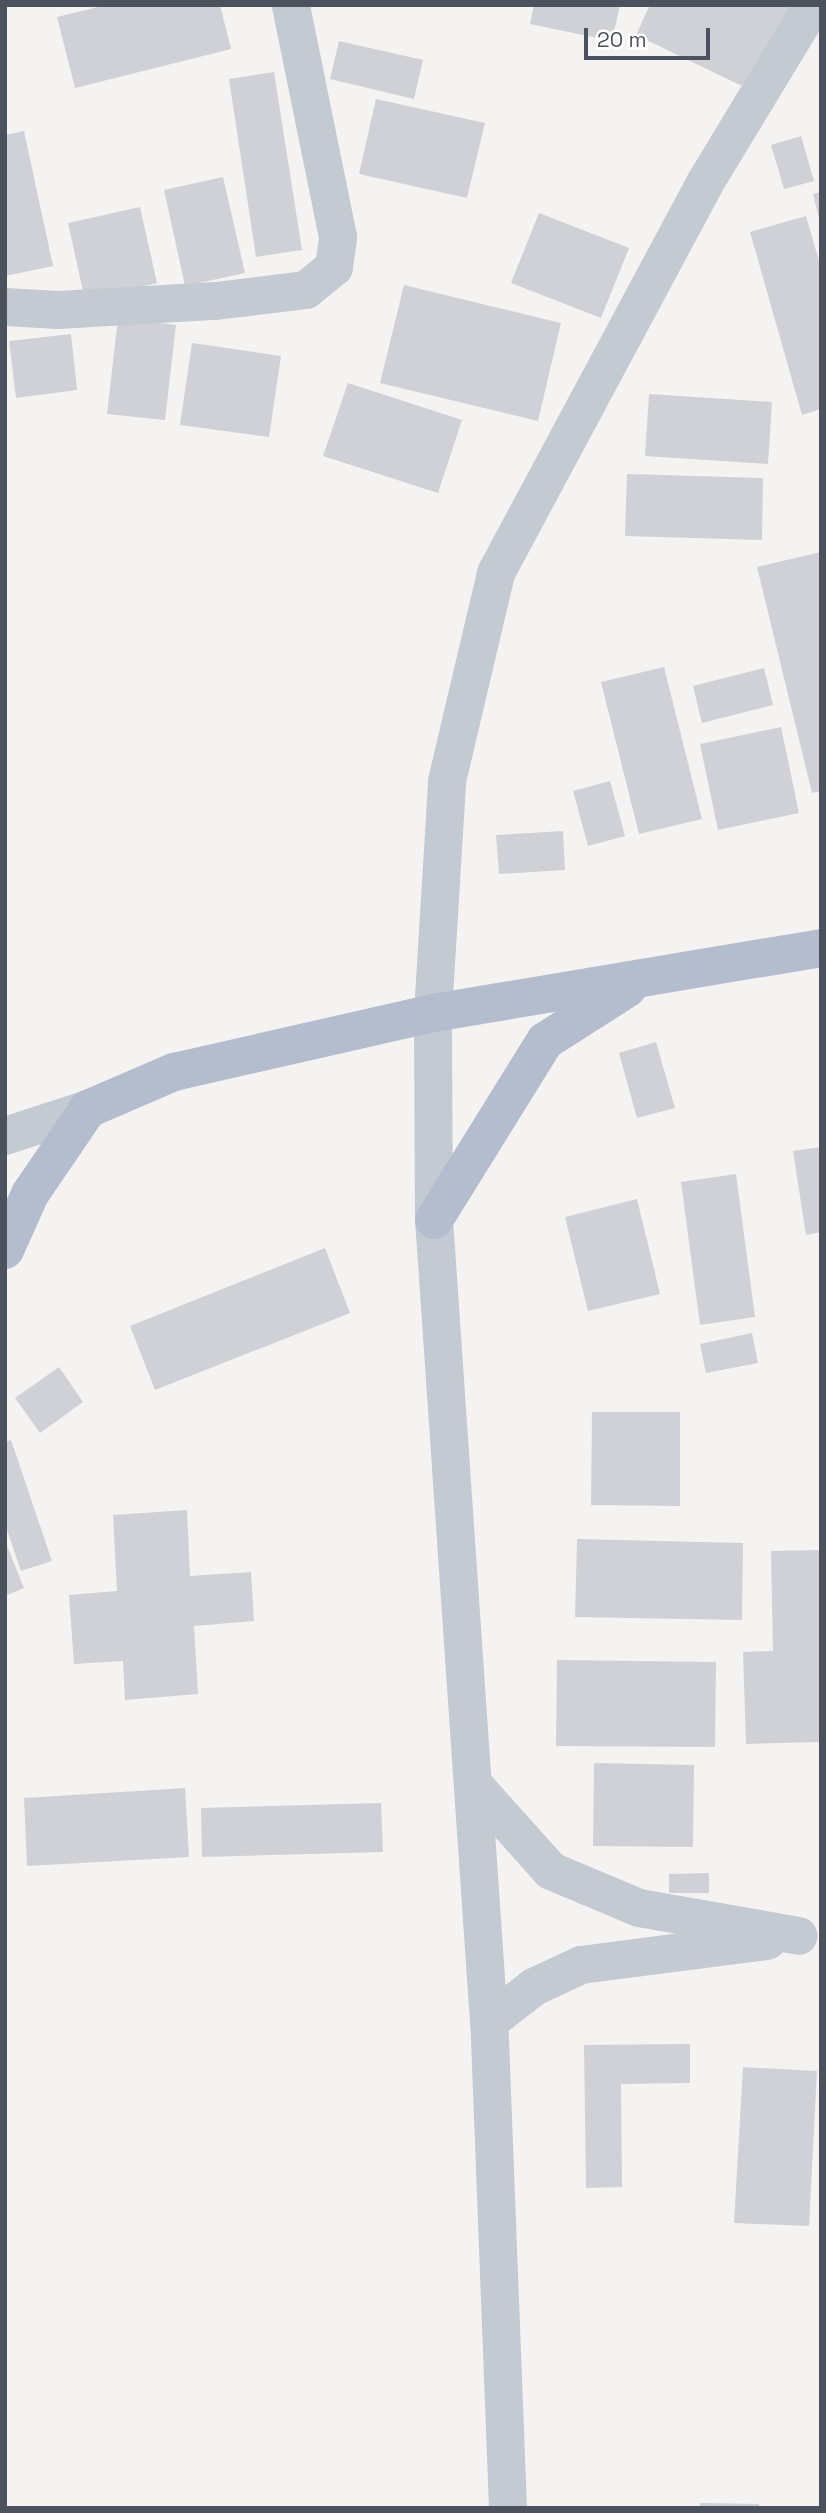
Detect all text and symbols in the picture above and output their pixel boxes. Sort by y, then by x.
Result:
scale bar [588,14,714,58]
text: 20 m [597,26,647,53]

